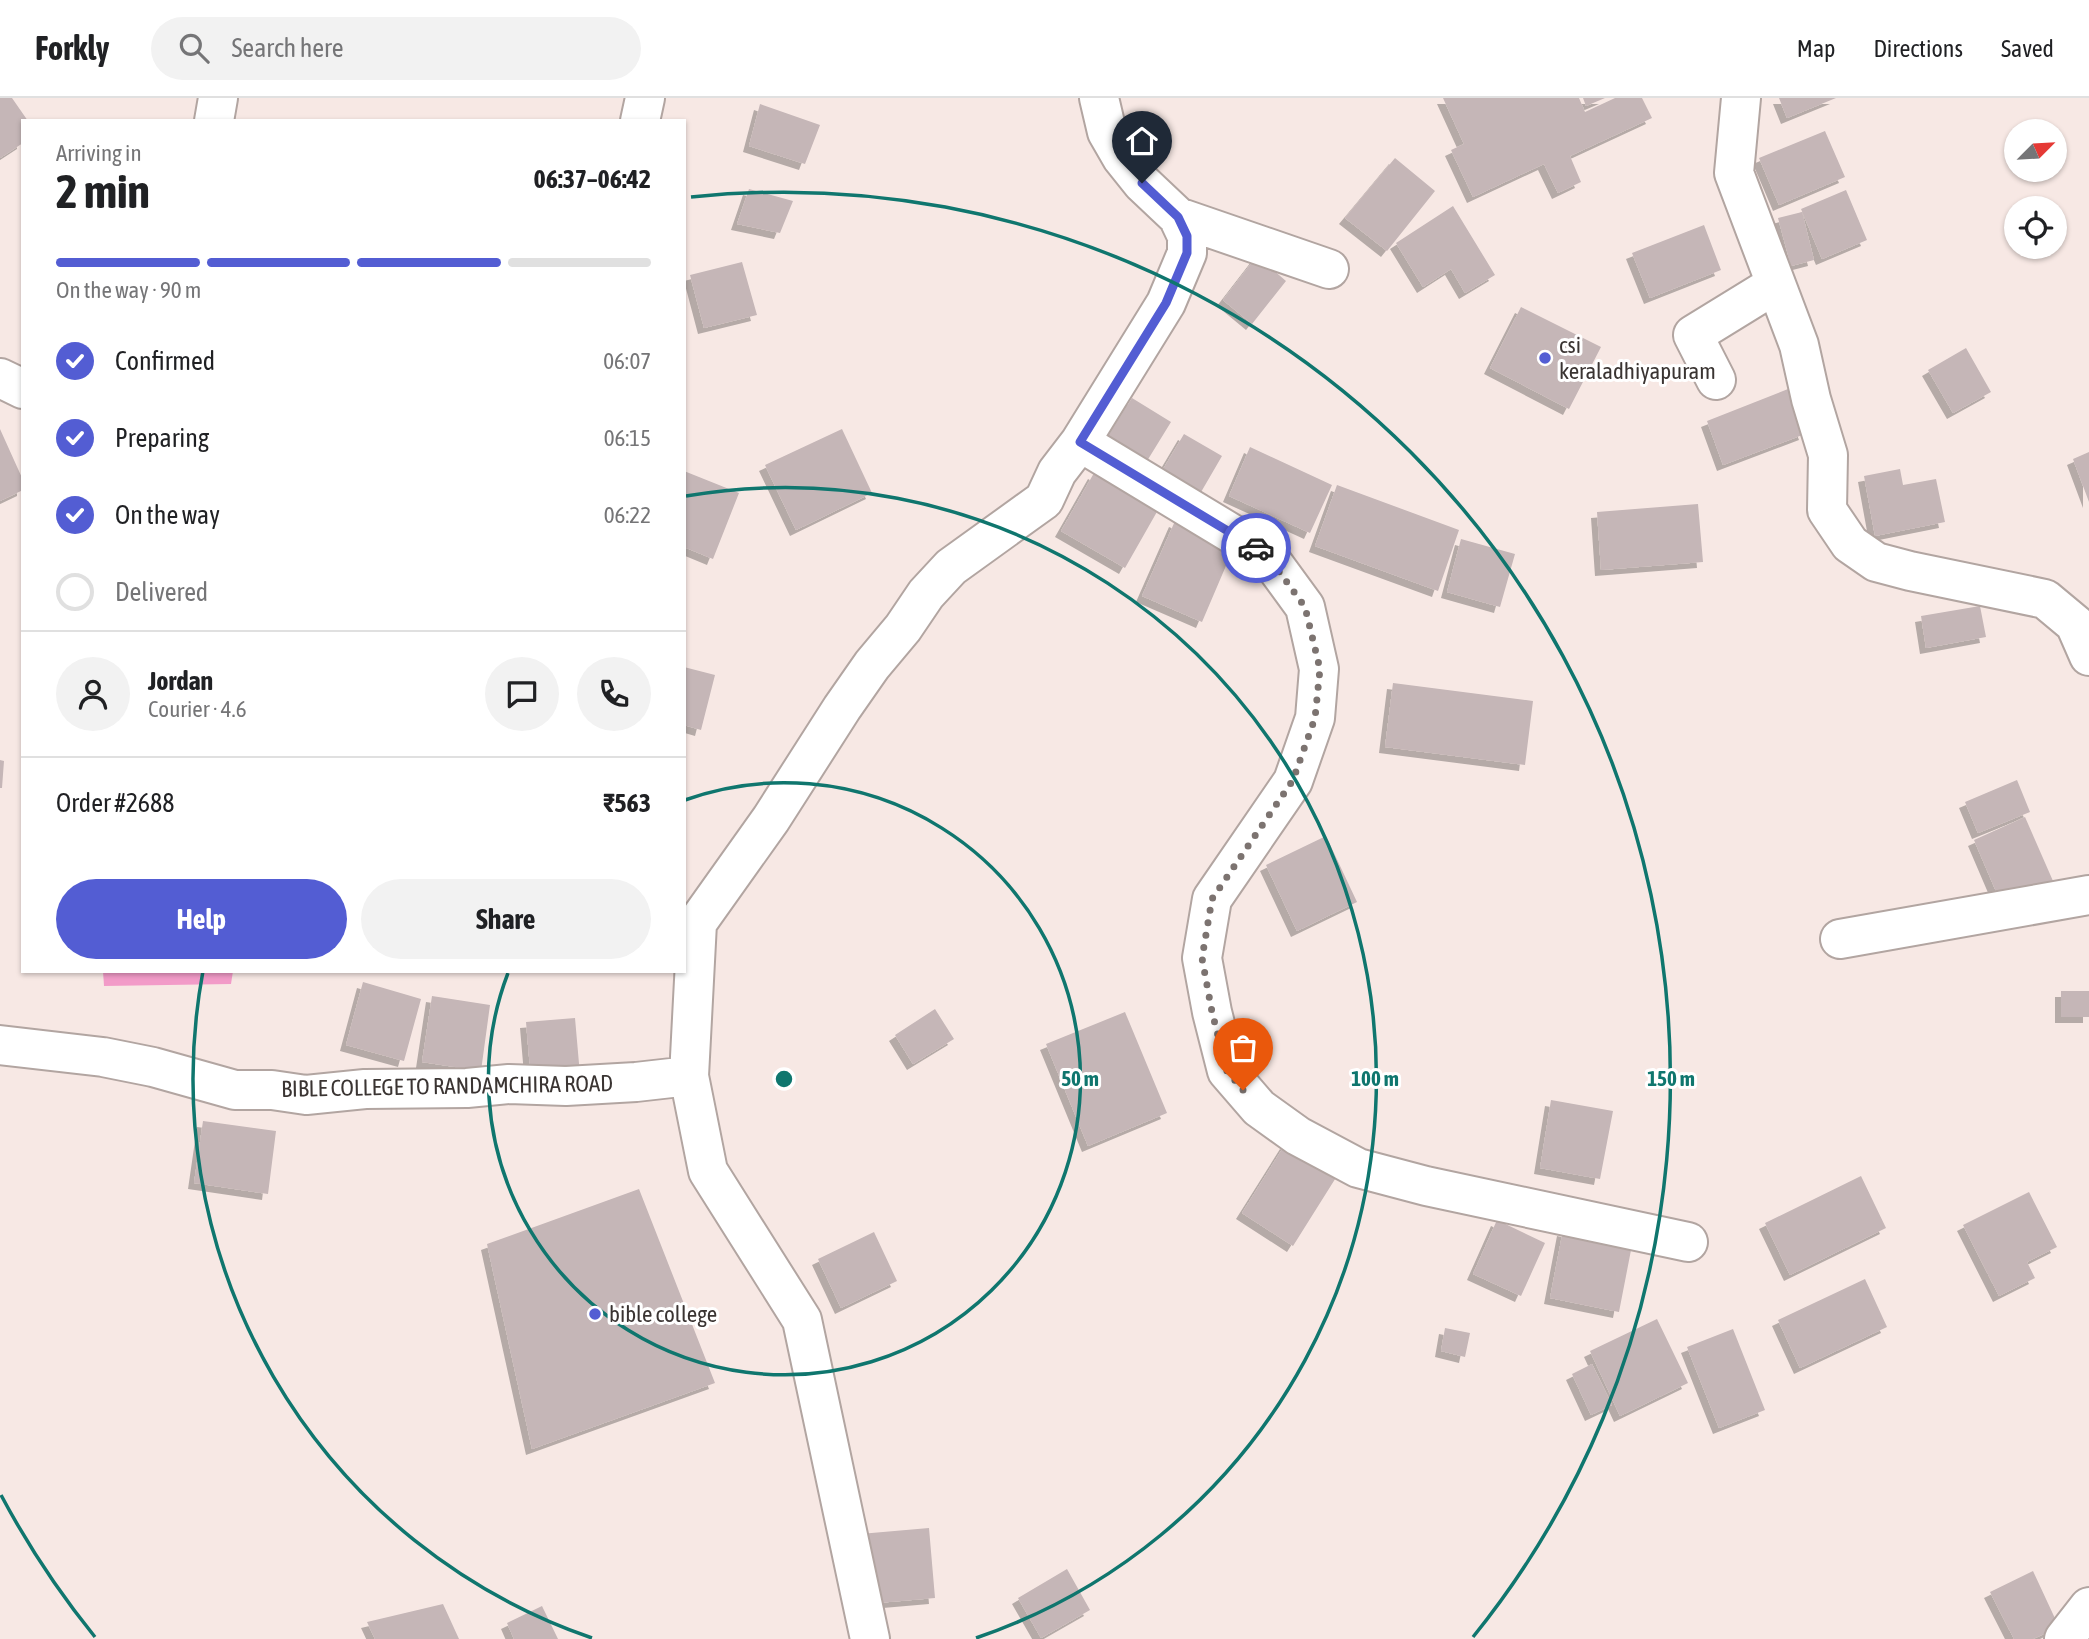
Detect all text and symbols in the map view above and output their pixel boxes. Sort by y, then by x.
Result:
search box [151,17,641,80]
text: Forkly [35,29,109,67]
icon: search [175,29,213,67]
text: Search here [231,33,344,63]
text: Map [1797,35,1835,62]
text: Directions [1873,35,1963,62]
text: Saved [2001,35,2054,62]
pin [1112,111,1172,183]
north arrow [2004,119,2067,182]
map controls [2004,119,2067,259]
icon: home [1123,122,1161,160]
text: Arriving in [56,140,142,166]
text: 06:37–06:42 [534,164,651,194]
text: 2 min [56,165,150,218]
button: locate [2004,196,2067,259]
text: On the way · 90 m [56,277,201,303]
place label: csi keraladhiyapuram [1559,332,1716,384]
icon: check [56,342,94,380]
text: Confirmed [115,346,215,376]
text: 06:07 [603,348,651,374]
marker: csi keraladhiyapuram [1537,350,1553,366]
icon: check [56,419,94,457]
text: Preparing [115,423,209,453]
text: 06:15 [604,425,651,451]
icon: check [56,496,94,534]
text: On the way [115,500,220,530]
text: 06:22 [604,502,651,528]
courier [1221,513,1291,583]
icon: car [1237,529,1275,567]
text: Delivered [115,577,208,607]
button: person [56,657,130,731]
button: chat [485,657,559,731]
button: phone [577,657,651,731]
text: Jordan [148,666,213,696]
text: Courier · 4.6 [148,696,247,722]
text: Order #2688 [56,788,175,818]
text: ₹563 [603,788,651,818]
button: Help [56,879,347,959]
button: Share [361,879,651,959]
pin [1213,1018,1273,1090]
icon: bag [1224,1029,1262,1067]
text: 50 m [1061,1066,1099,1090]
text: 100 m [1351,1066,1399,1090]
text: 150 m [1647,1066,1695,1090]
centre of rings [772,1067,796,1091]
street label: BIBLE COLLEGE TO RANDAMCHIRA ROAD [281,1070,613,1102]
place label: bible college [609,1301,717,1327]
marker: bible college [587,1306,603,1322]

